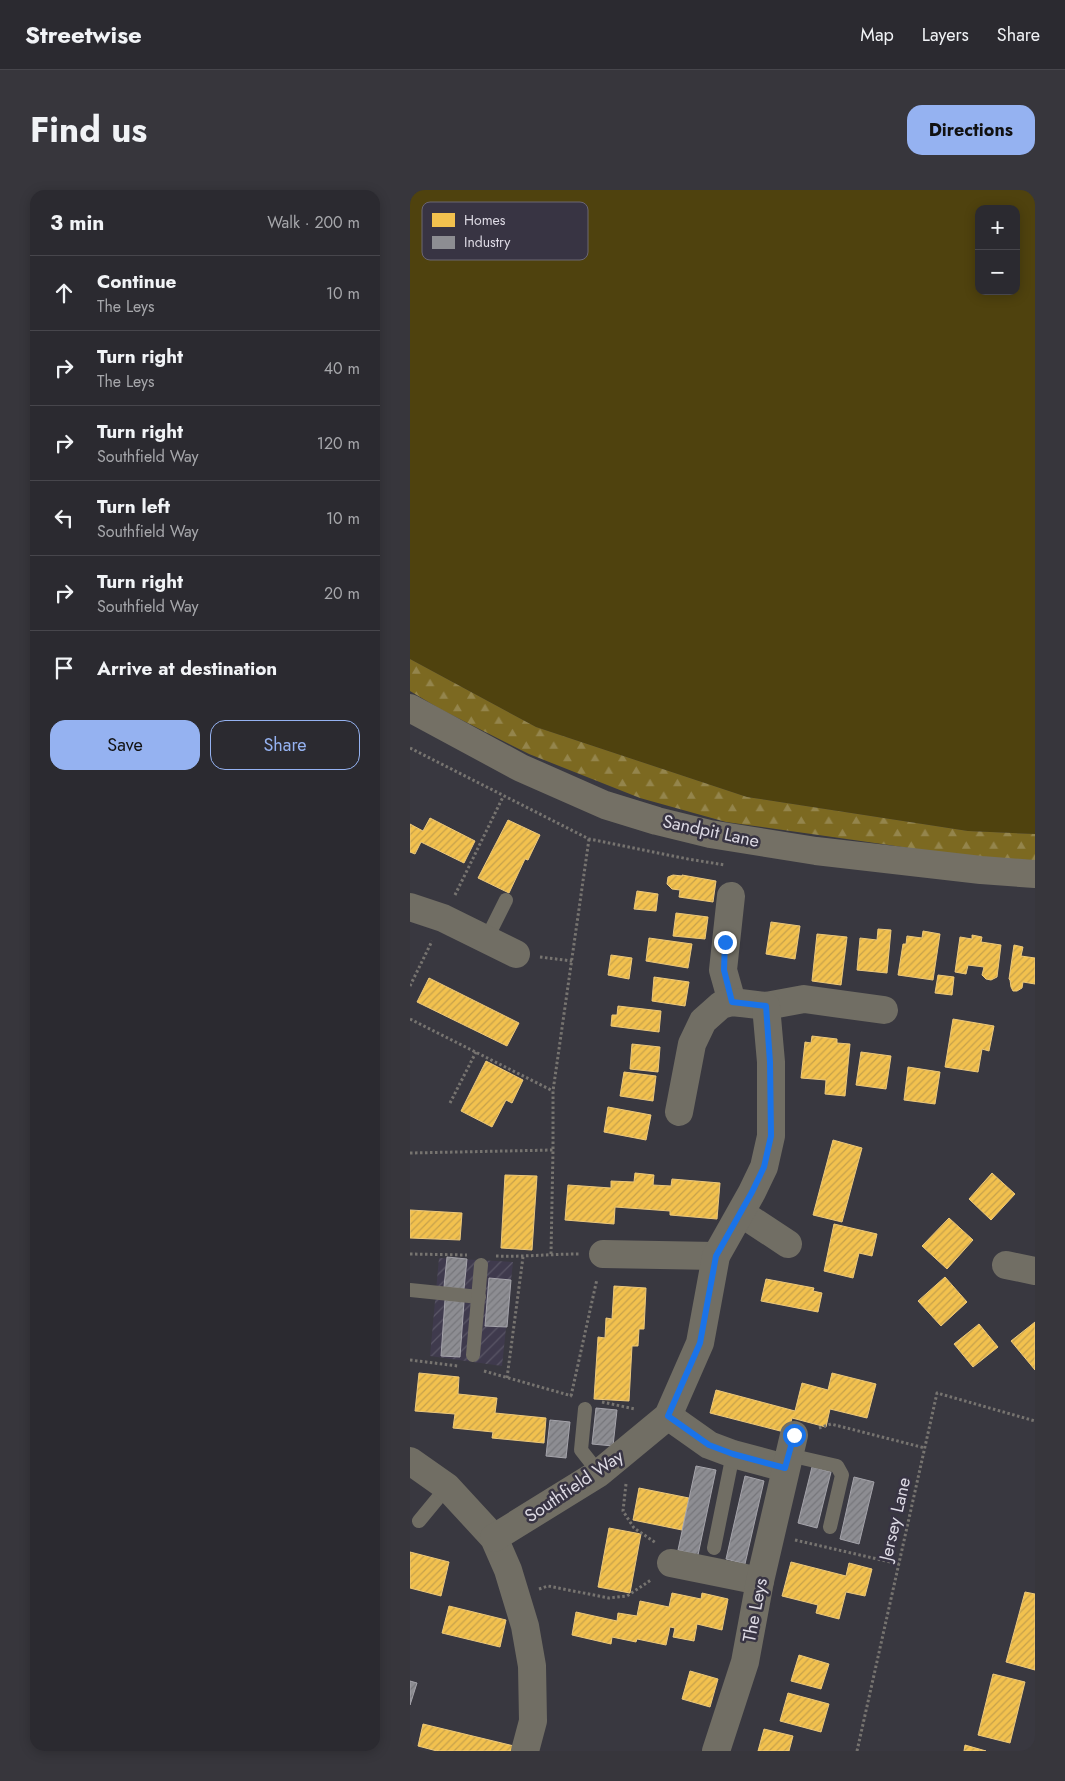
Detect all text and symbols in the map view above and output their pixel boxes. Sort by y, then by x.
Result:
text: Streetwise [25,17,142,52]
text: Map [860,22,894,48]
text: Layers [922,22,969,48]
text: Share [997,22,1040,48]
text: Find us [30,105,147,155]
button: Directions [907,105,1035,155]
legend [422,202,588,260]
map controls [975,205,1020,295]
button: + [975,205,1020,250]
text: 3 min [50,208,104,238]
text: Homes [464,210,506,230]
text: Walk · 200 m [267,211,360,234]
text: Industry [464,232,511,252]
button: − [975,250,1020,295]
text: Continue [97,268,176,295]
icon: ahead [50,279,78,307]
text: 10 m [326,282,360,305]
text: The Leys [97,295,155,318]
text: Turn right [97,343,183,370]
icon: right [50,354,78,382]
text: 40 m [324,357,360,380]
text: The Leys [97,370,155,393]
text: Turn right [97,418,183,445]
icon: right [50,429,78,457]
text: 120 m [317,432,360,455]
text: Southfield Way [97,445,199,468]
text: Turn left [97,493,170,520]
icon: left [50,504,78,532]
text: 10 m [326,507,360,530]
text: Southfield Way [97,520,199,543]
text: Turn right [97,568,183,595]
icon: right [50,579,78,607]
text: 20 m [324,582,360,605]
text: Southfield Way [97,595,199,618]
icon: arrive [50,654,78,682]
text: Arrive at destination [97,655,277,682]
button: Save [50,720,200,770]
button: Share [210,720,360,770]
street label: Sandpit Lane [660,808,762,854]
route end [714,931,737,954]
route start [783,1424,806,1447]
street label: Southfield Way [519,1443,629,1529]
street label: Jersey Lane [872,1475,917,1565]
street label: The Leys [736,1576,774,1644]

